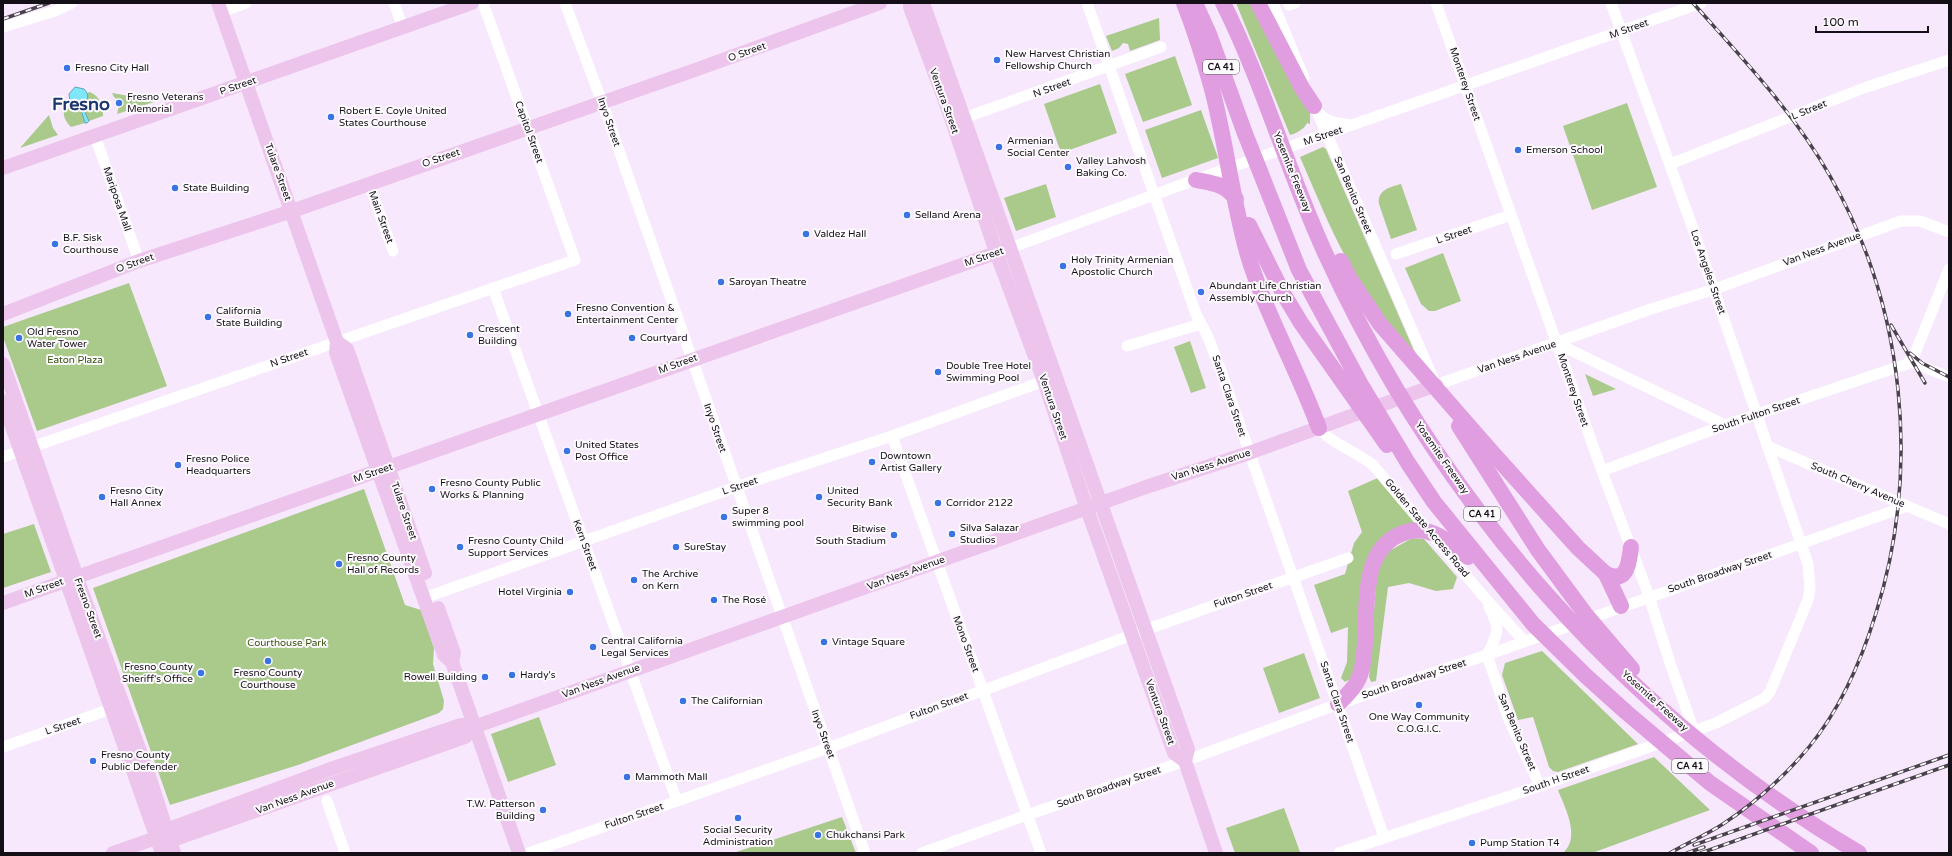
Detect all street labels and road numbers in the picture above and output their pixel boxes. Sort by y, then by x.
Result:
street label: M Street [1608,16,1650,42]
street label: O Street [726,40,768,64]
street label: Monterey Street [1447,46,1483,122]
road number: CA 41 [1203,60,1239,74]
street label: Ventura Street [927,67,961,135]
street label: P Street [218,74,258,98]
street label: N Street [1032,76,1073,100]
street label: Inyo Street [595,96,623,148]
street label: L Street [1790,97,1829,122]
street label: Capitol Street [512,99,546,165]
street label: M Street [1302,124,1344,148]
street label: Yosemite Freeway [1270,130,1314,214]
street label: Tulare Street [262,142,294,203]
street label: O Street [420,146,462,170]
street label: San Benito Street [1331,155,1375,236]
street label: Mariposa Mall [100,165,134,233]
street label: Main Street [366,189,396,245]
street label: L Street [1435,223,1474,247]
street label: Los Angeles Street [1688,228,1728,316]
street label: Van Ness Avenue [1781,229,1863,269]
street label: M Street [963,245,1005,269]
street label: O Street [114,251,156,275]
street label: Van Ness Avenue [1476,338,1558,376]
street label: N Street [269,346,310,370]
street label: M Street [657,351,699,377]
street label: Monterey Street [1555,352,1591,428]
street label: Santa Clara Street [1209,354,1249,439]
street label: Ventura Street [1036,373,1070,442]
street label: South Fulton Street [1710,394,1802,436]
street label: Inyo Street [701,402,729,454]
street label: Yosemite Freeway [1413,420,1472,497]
street label: Van Ness Avenue [1170,446,1252,483]
street label: South Cherry Avenue [1809,460,1907,510]
street label: M Street [352,461,394,485]
street label: L Street [721,474,760,498]
street label: Golden State Access Road [1382,476,1472,580]
street label: Tulare Street [389,481,420,542]
road number: CA 41 [1464,507,1500,521]
street label: Kern Street [570,518,600,572]
street label: South Broadway Street [1666,548,1774,595]
street label: Van Ness Avenue [865,553,947,593]
street label: M Street [23,575,65,601]
street label: Fresno Street [72,576,105,640]
street label: Fulton Street [1212,579,1274,611]
street label: Mono Street [950,614,982,674]
street label: South Broadway Street [1360,656,1468,702]
street label: Santa Clara Street [1317,660,1357,745]
street label: Van Ness Avenue [560,661,642,701]
street label: Yosemite Freeway [1619,668,1691,734]
street label: Ventura Street [1143,678,1177,746]
street label: Fulton Street [908,690,970,722]
street label: San Benito Street [1495,692,1539,773]
street label: Inyo Street [809,708,837,760]
street label: L Street [44,714,83,738]
road number: CA 41 [1672,759,1708,773]
street label: South Broadway Street [1055,763,1163,810]
street label: South H Street [1521,763,1591,797]
street label: Van Ness Avenue [254,777,336,817]
street label: Fulton Street [603,800,665,832]

